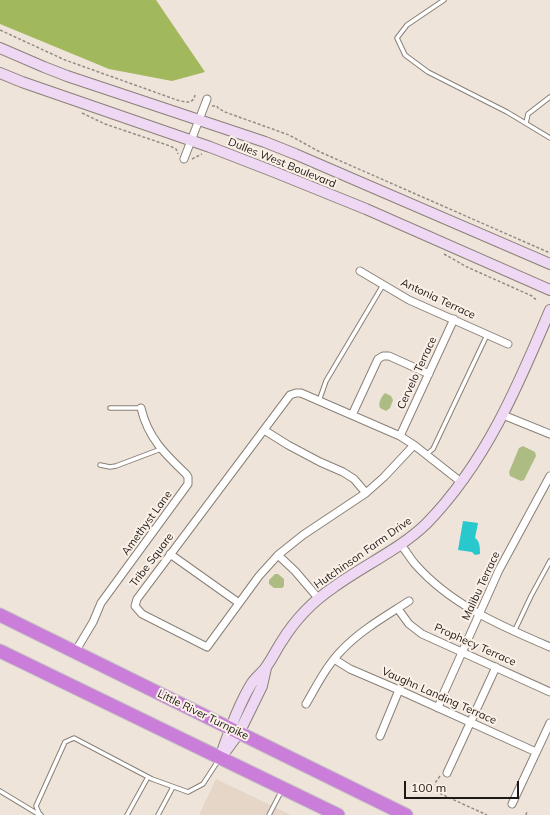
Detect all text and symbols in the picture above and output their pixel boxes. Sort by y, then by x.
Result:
street label: Dulles West Boulevard [226,135,338,191]
street label: Antonia Terrace [399,276,477,322]
street label: Cervelo Terrace [394,335,440,411]
street label: Amethyst Lane [119,488,175,558]
street label: Hutchinson Farm Drive [312,514,414,592]
street label: Tribe Square [127,530,177,590]
street label: Malibu Terrace [459,549,503,623]
street label: Prophecy Terrace [432,621,518,669]
street label: Vaughn Landing Terrace [380,665,498,727]
street label: Little River Turnpike [155,687,251,743]
scale bar [406,773,521,799]
text: 100 m [411,780,446,795]

